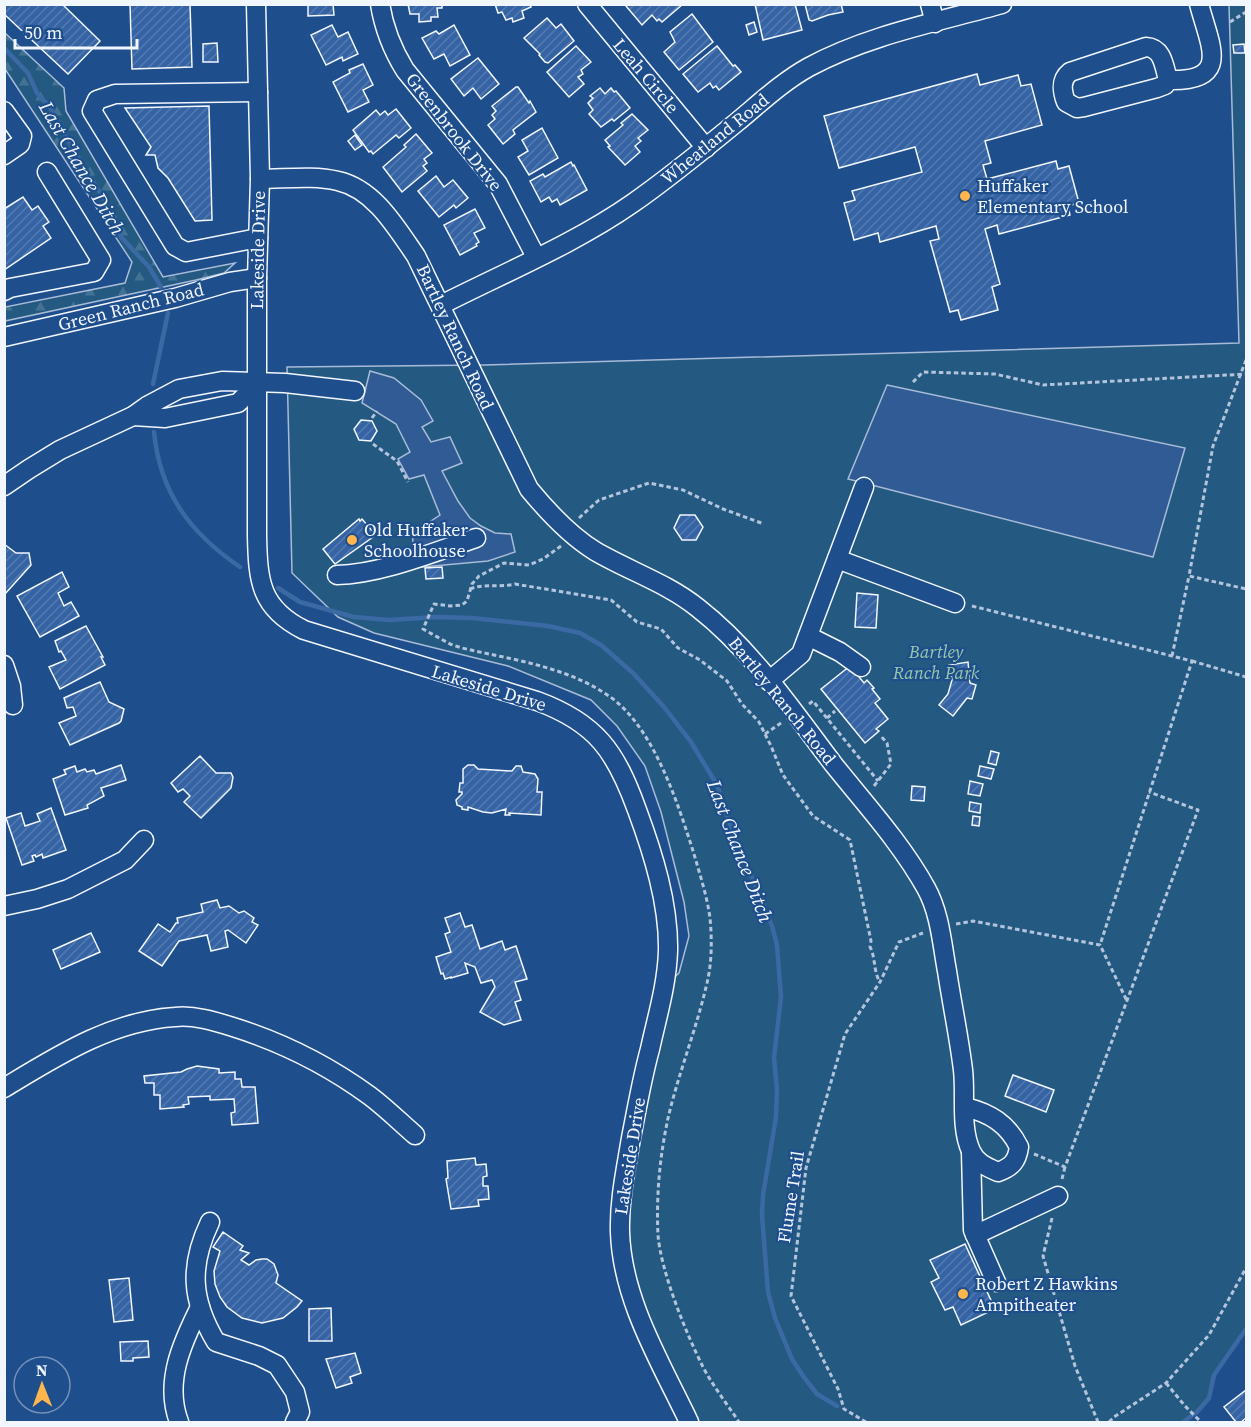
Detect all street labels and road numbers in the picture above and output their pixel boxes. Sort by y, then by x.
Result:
street label: Leah Circle [608,33,685,119]
street label: Greenbrook Drive [400,67,509,196]
street label: Wheatland Road [655,87,774,190]
street label: Lakeside Drive [244,190,271,310]
street label: Bartley Ranch Road [411,260,500,414]
street label: Green Ranch Road [55,276,206,337]
street label: Bartley Ranch Road [723,631,842,770]
street label: Lakeside Drive [429,658,550,717]
street label: Lakeside Drive [608,1095,651,1217]
street label: Flume Trail [771,1149,810,1245]

